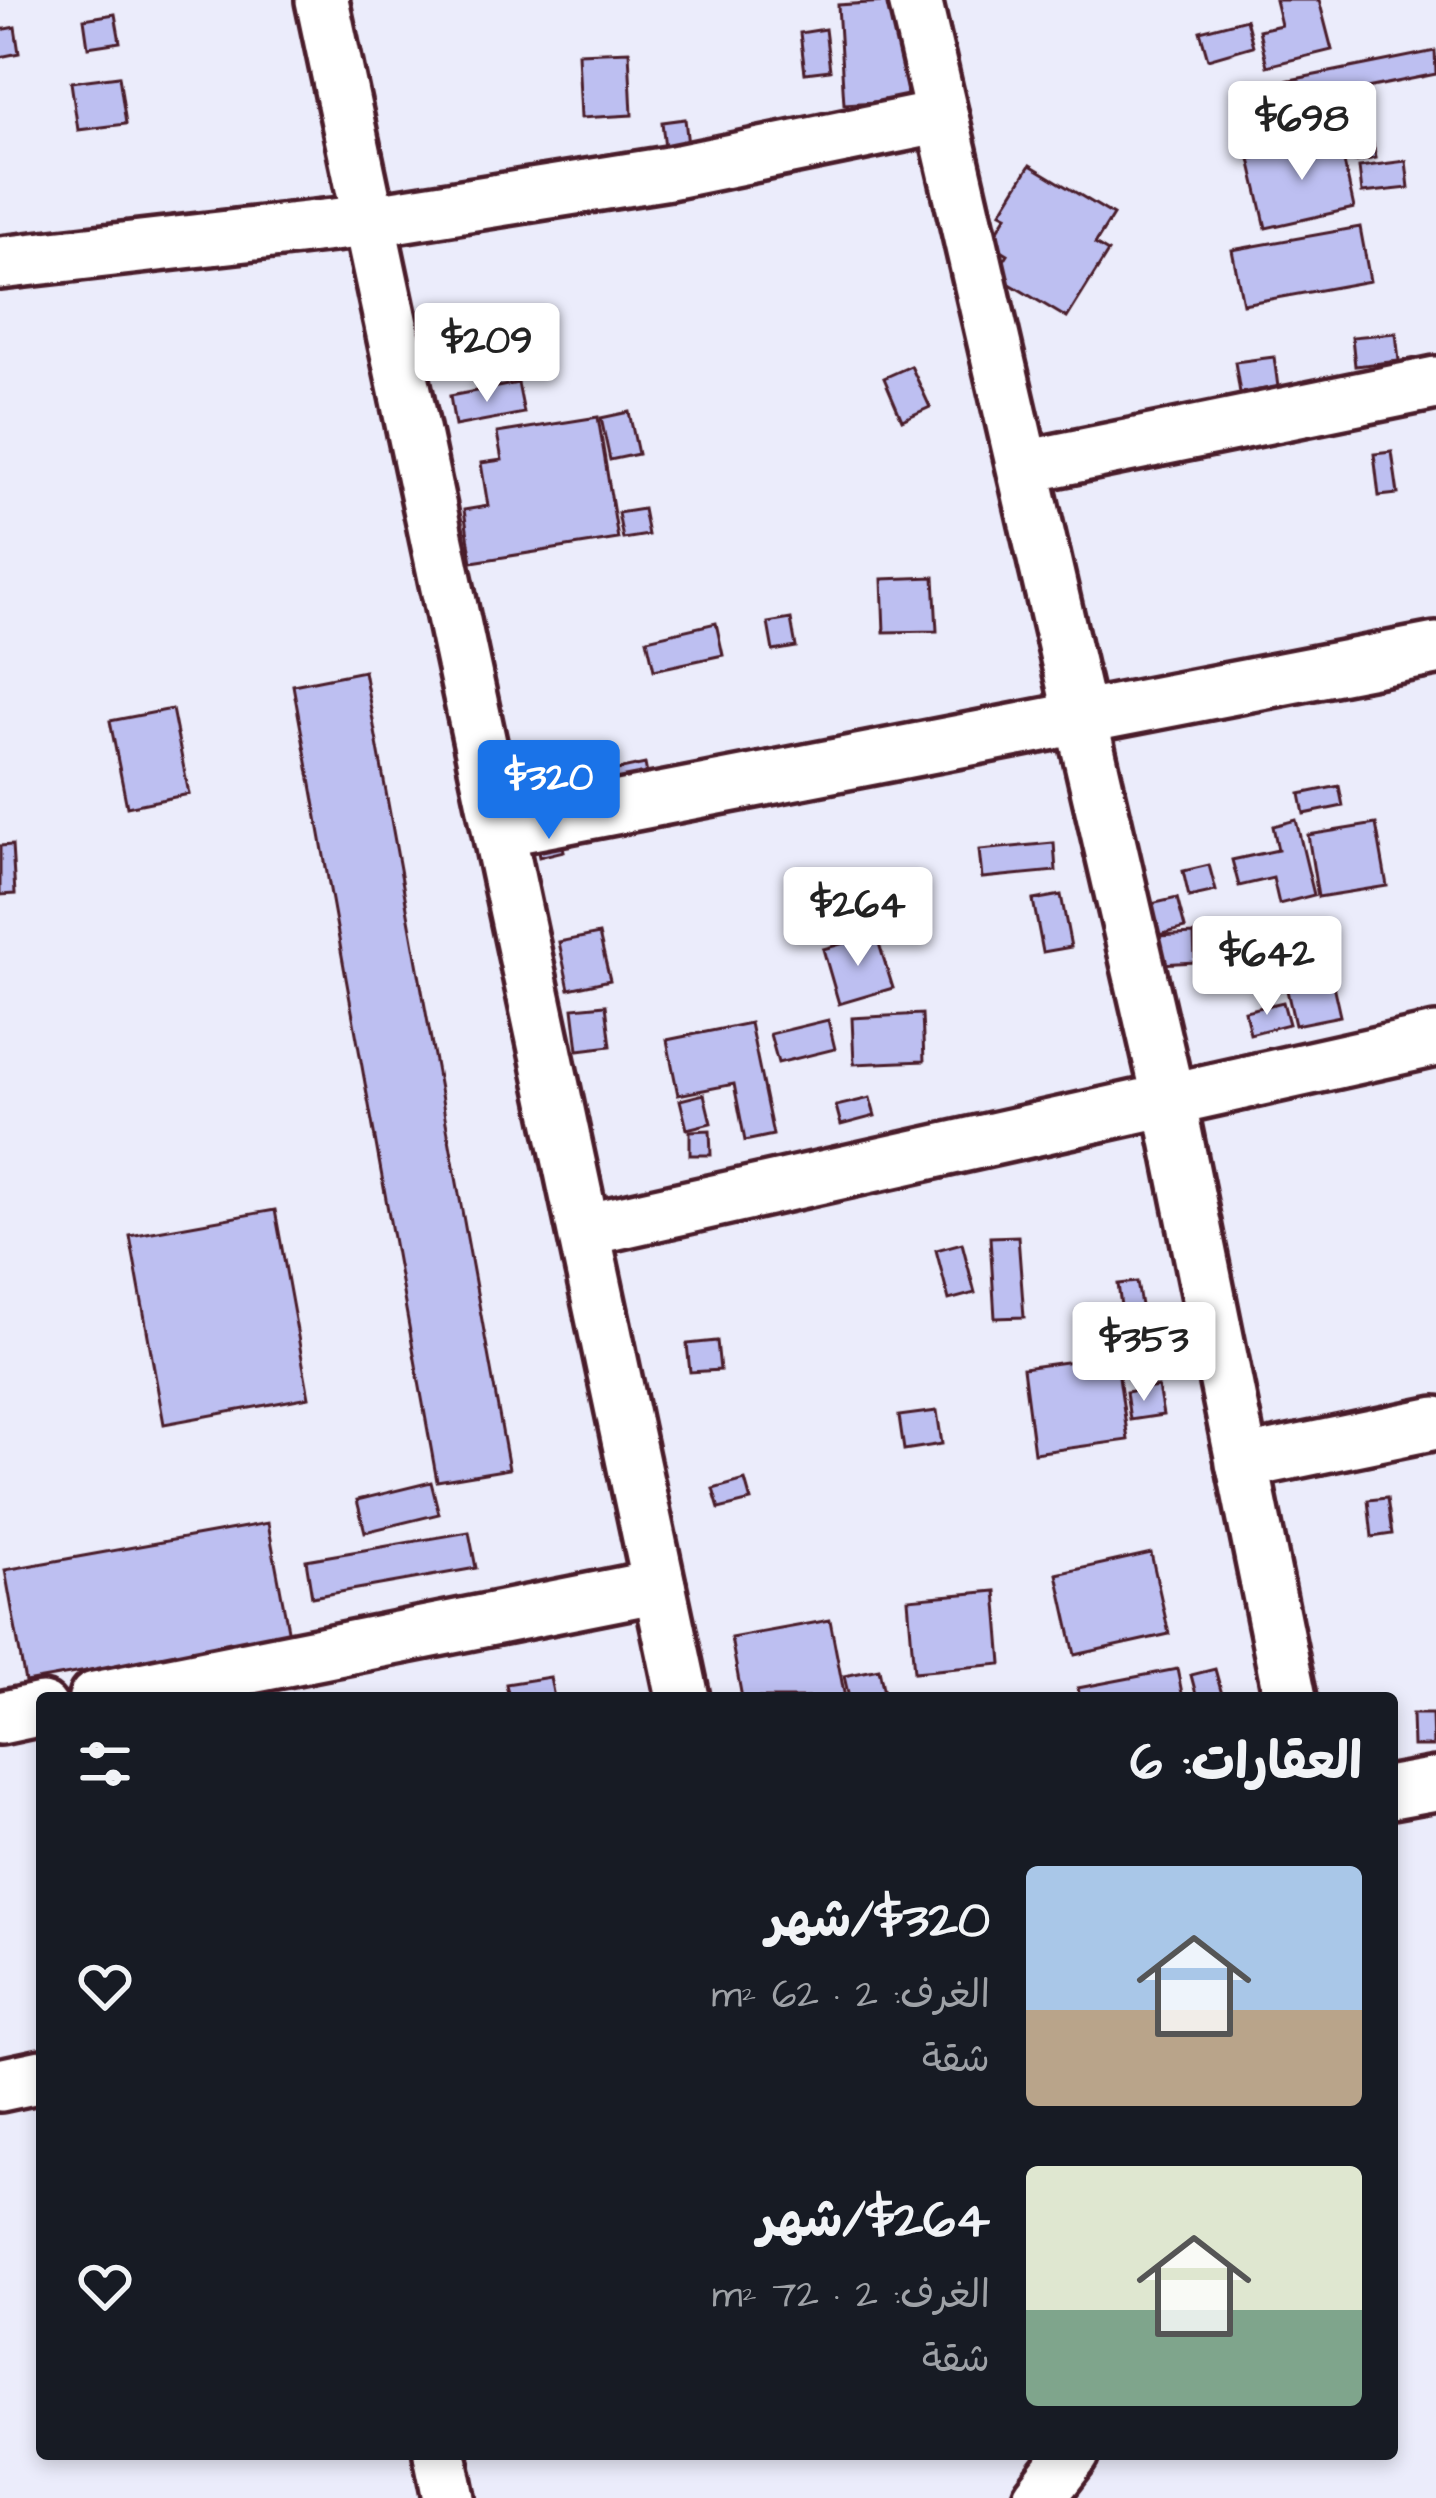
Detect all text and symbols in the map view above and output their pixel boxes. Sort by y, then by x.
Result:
pin: $698 [1231,81,1373,183]
text: $698 [1255,93,1349,147]
pin: $209 [416,303,558,405]
text: $209 [442,315,532,369]
pin: $320 [478,740,620,842]
text: $320 [505,752,593,806]
pin: $264 [787,867,929,969]
text: $264 [810,879,906,933]
pin: $642 [1196,916,1338,1018]
text: $642 [1219,928,1315,982]
pin: $353 [1073,1302,1215,1404]
text: $353 [1099,1314,1189,1368]
text: العقارات: 6 [1130,1728,1362,1799]
icon: filters [72,1731,138,1797]
text: $320/شهر [766,1886,990,1957]
icon: home [1122,1914,1266,2058]
icon: heart [72,1953,138,2019]
text: الغرف: 2 · 62 m² [712,1969,990,2023]
text: شقة [922,2033,990,2087]
text: $264/شهر [758,2186,990,2257]
icon: home [1122,2214,1266,2358]
icon: heart [72,2253,138,2319]
text: الغرف: 2 · 72 m² [712,2269,990,2323]
text: شقة [922,2333,990,2387]

